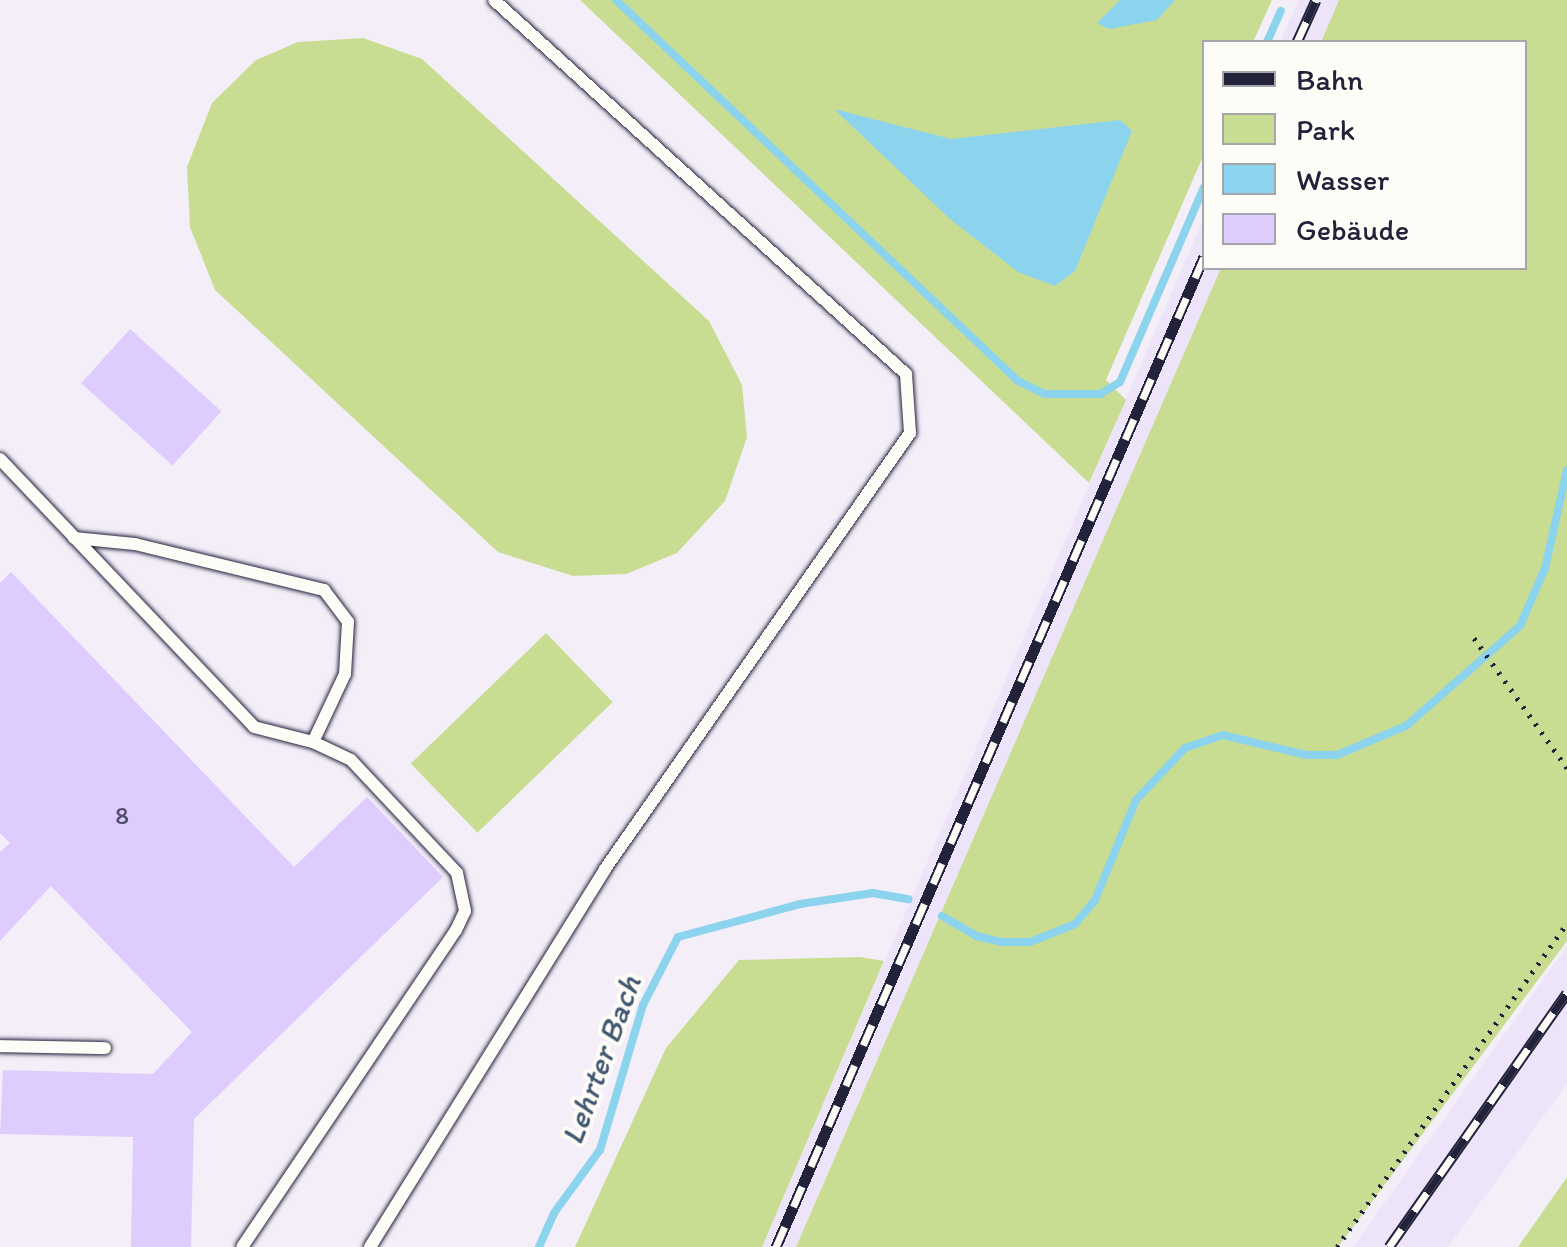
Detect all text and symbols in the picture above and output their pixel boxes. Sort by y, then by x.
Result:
legend [1202,40,1527,270]
text: Bahn [1296,61,1363,98]
text: Park [1296,111,1355,148]
text: Wasser [1296,161,1389,198]
text: Gebäude [1296,211,1409,248]
house number: 8 [115,800,129,830]
water label: Lehrter Bach [553,970,649,1150]

